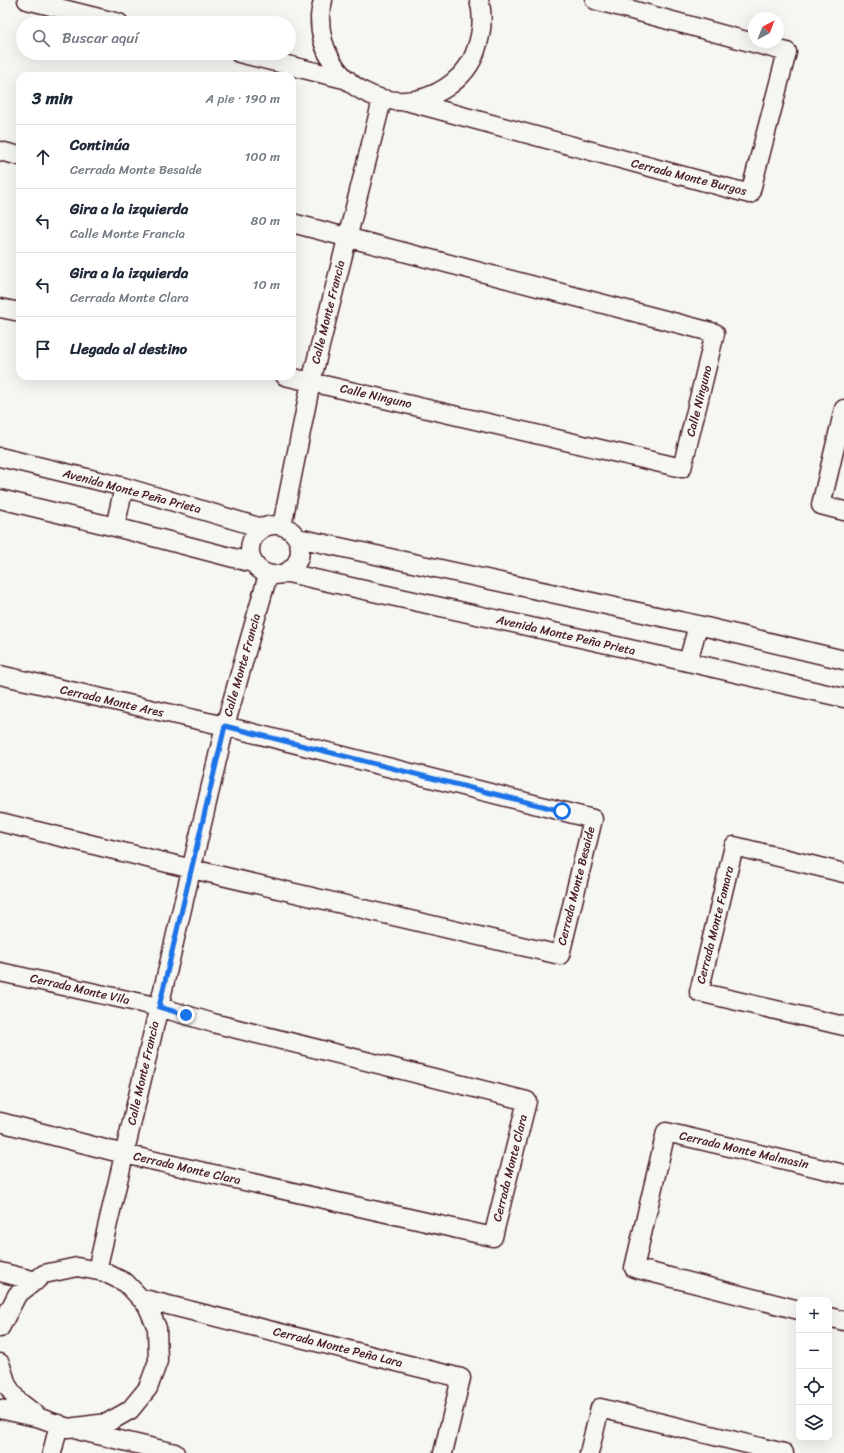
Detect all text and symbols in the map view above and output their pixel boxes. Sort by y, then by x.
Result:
north arrow [748,12,784,48]
search box [16,16,296,60]
text: Buscar aquí [62,25,139,51]
icon: search [30,27,52,49]
text: 3 min [32,83,73,113]
text: A pie · 190 m [206,87,280,110]
text: Continúa [70,132,129,158]
text: 100 m [245,145,280,168]
icon: ahead [32,146,54,168]
street label: Cerrada Monte Burgos [629,152,750,202]
text: Cerrada Monte Besaide [70,158,202,181]
text: Gira a la izquierda [70,196,188,222]
text: 80 m [251,209,280,232]
icon: left [32,210,54,232]
text: Calle Monte Francia [70,222,185,245]
street label: Calle Monte Francia [304,258,352,366]
text: Gira a la izquierda [70,260,188,286]
text: 10 m [253,273,280,296]
icon: left [32,274,54,296]
text: Cerrada Monte Clara [70,286,189,309]
text: Llegada al destino [70,336,187,362]
icon: arrive [32,338,54,360]
street label: Calle Ninguno [680,363,718,439]
street label: Calle Ninguno [338,377,414,415]
street label: Avenida Monte Peña Prieta [59,462,204,520]
street label: Avenida Monte Peña Prieta [493,608,638,662]
street label: Calle Monte Francia [217,611,267,719]
street label: Cerrada Monte Ares [58,678,167,724]
route start [553,802,571,820]
street label: Cerrada Monte Besaide [551,824,601,948]
street label: Cerrada Monte Famara [690,863,741,986]
street label: Cerrada Monte Vila [28,967,132,1011]
route end [177,1006,195,1024]
street label: Calle Monte Francia [120,1019,166,1127]
street label: Cerrada Monte Clara [486,1112,534,1224]
street label: Cerrada Monte Malmasin [677,1124,811,1176]
street label: Cerrada Monte Clara [131,1145,243,1191]
map controls [796,1297,832,1441]
button: + [796,1297,832,1333]
street label: Cerrada Monte Peña Lara [271,1320,405,1374]
button: − [796,1333,832,1369]
button: locate [796,1369,832,1405]
button: layers [796,1405,832,1441]

